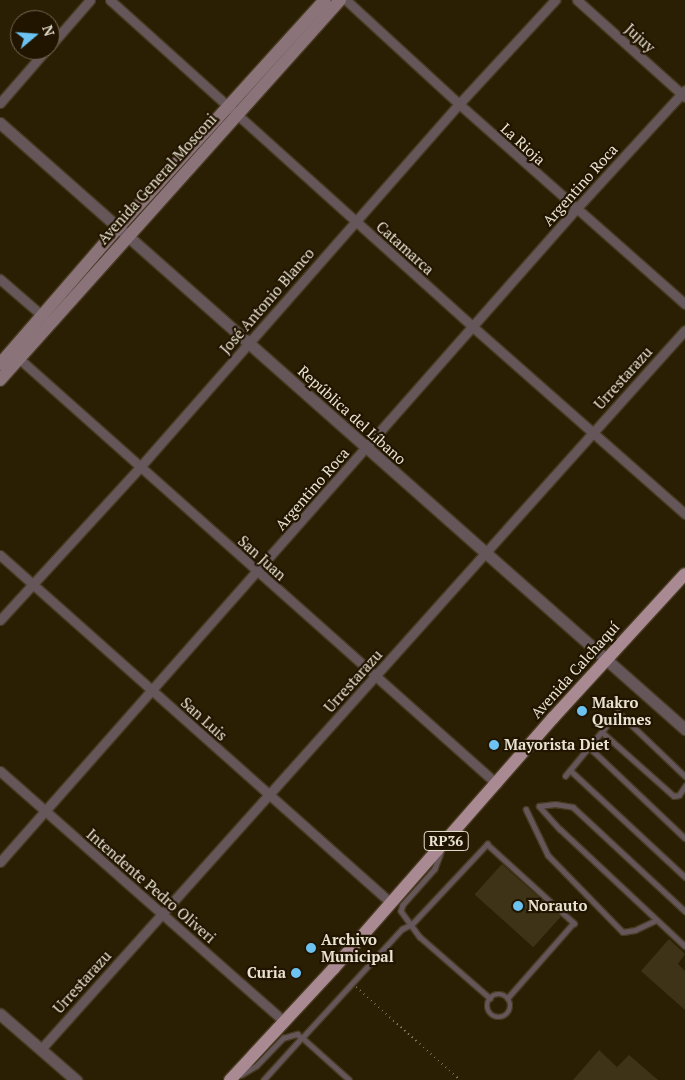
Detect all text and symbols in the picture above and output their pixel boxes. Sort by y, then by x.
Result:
north arrow [10,10,60,60]
street label: Jujuy [621,20,659,56]
text: N [38,23,59,39]
street label: Avenida General Mosconi [94,110,220,248]
street label: La Rioja [497,119,549,169]
street label: Argentino Roca [539,141,621,229]
street label: Catamarca [373,217,437,279]
street label: José Antonio Blanco [216,244,318,358]
street label: Urrestarazu [590,343,656,413]
street label: República del Líbano [294,362,410,468]
street label: Argentino Roca [271,444,353,534]
street label: San Juan [234,532,290,584]
street label: Avenida Calchaquí [527,618,623,722]
street label: Urrestarazu [320,646,386,716]
place label: Makro Quilmes [592,693,651,728]
street label: San Luis [177,694,231,744]
marker: Makro Quilmes [576,705,588,717]
place label: Mayorista Diet [504,736,610,754]
marker: Mayorista Diet [488,739,500,751]
street label: Intendente Pedro Oliveri [83,825,219,947]
road number: RP36 [424,829,468,852]
place label: Norauto [528,897,587,915]
marker: Norauto [512,900,524,912]
place label: Archivo Municipal [321,930,394,965]
marker: Archivo Municipal [305,942,317,954]
street label: Urrestarazu [49,947,115,1017]
place label: Curia [247,964,286,982]
marker: Curia [290,967,302,979]

